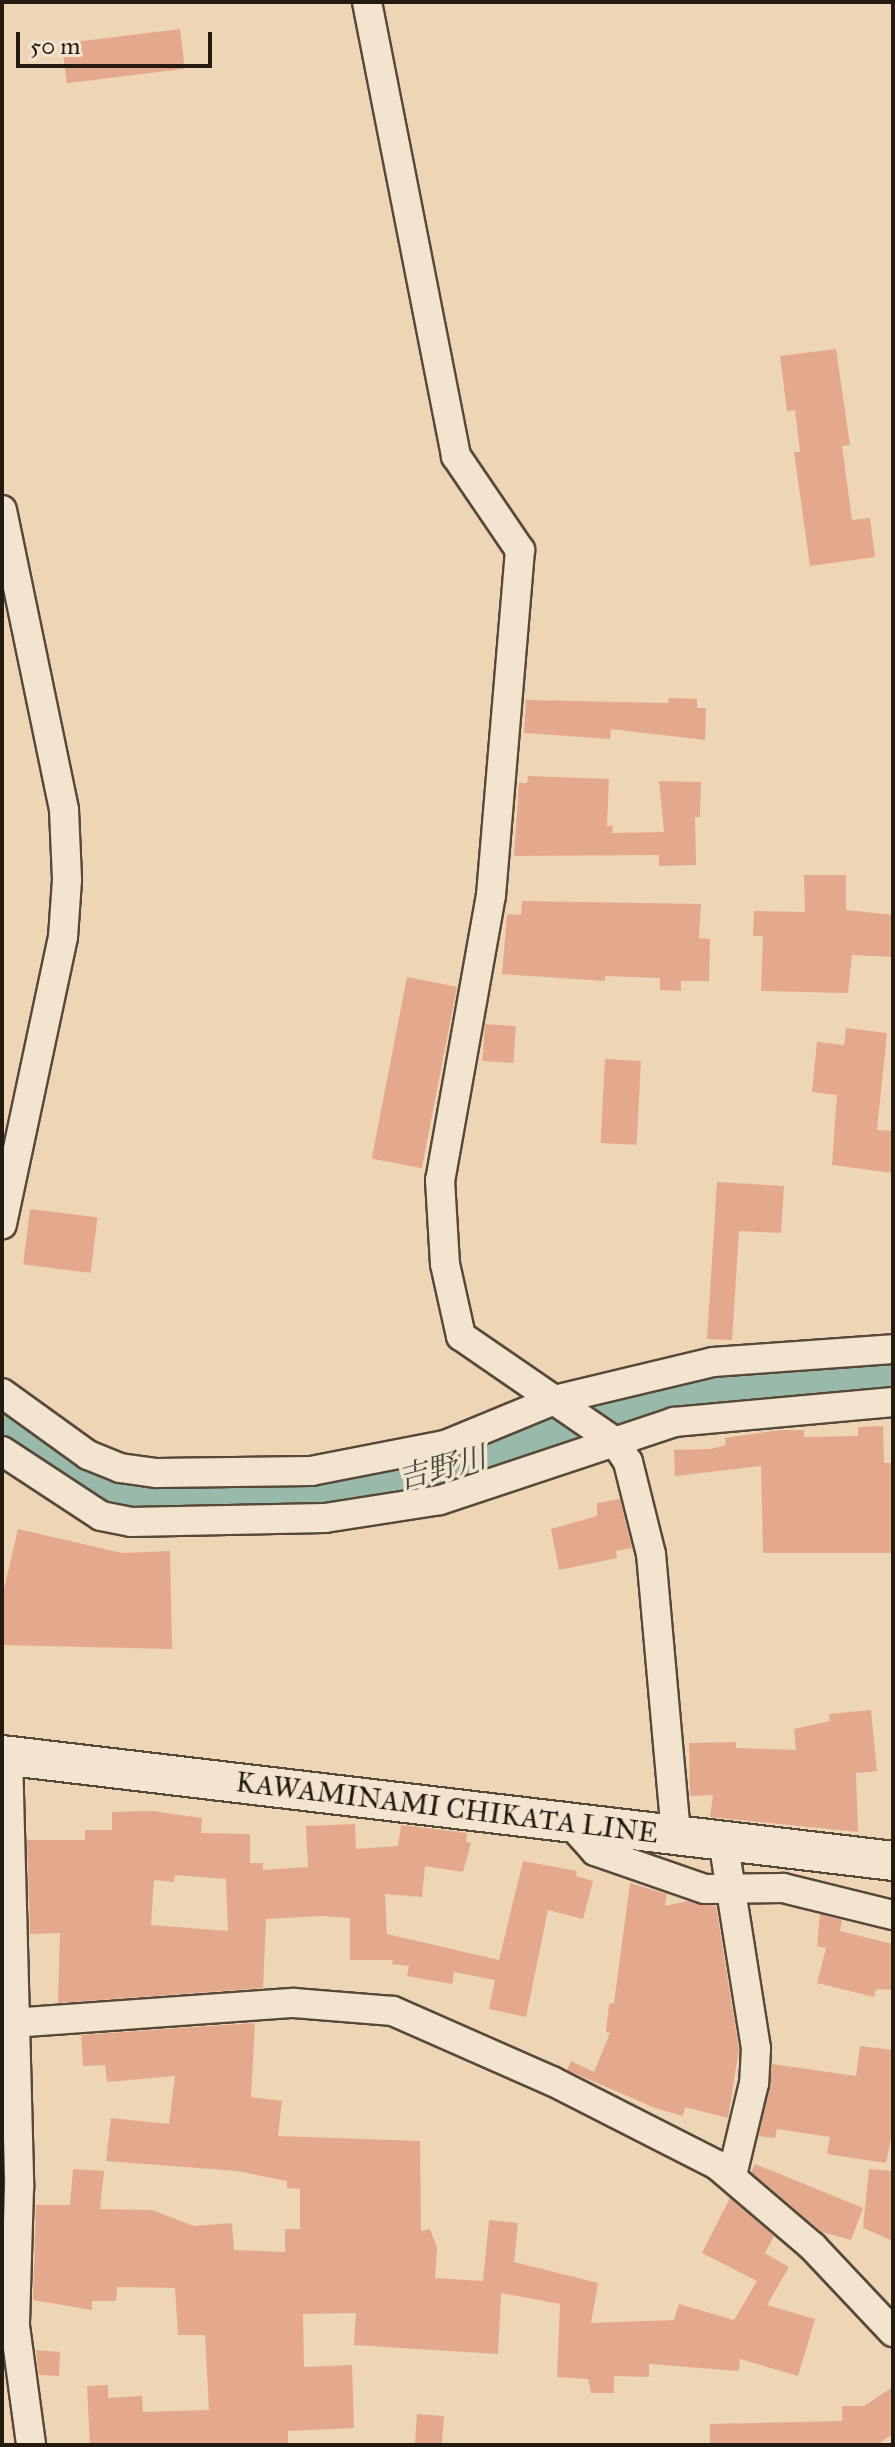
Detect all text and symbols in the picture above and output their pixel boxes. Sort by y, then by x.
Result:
scale bar [20,16,216,66]
text: 50 m [30,31,80,61]
water label: 吉野川 [394,1439,490,1497]
street label: KAWAMINAMI CHIKATA LINE [234,1765,660,1851]

